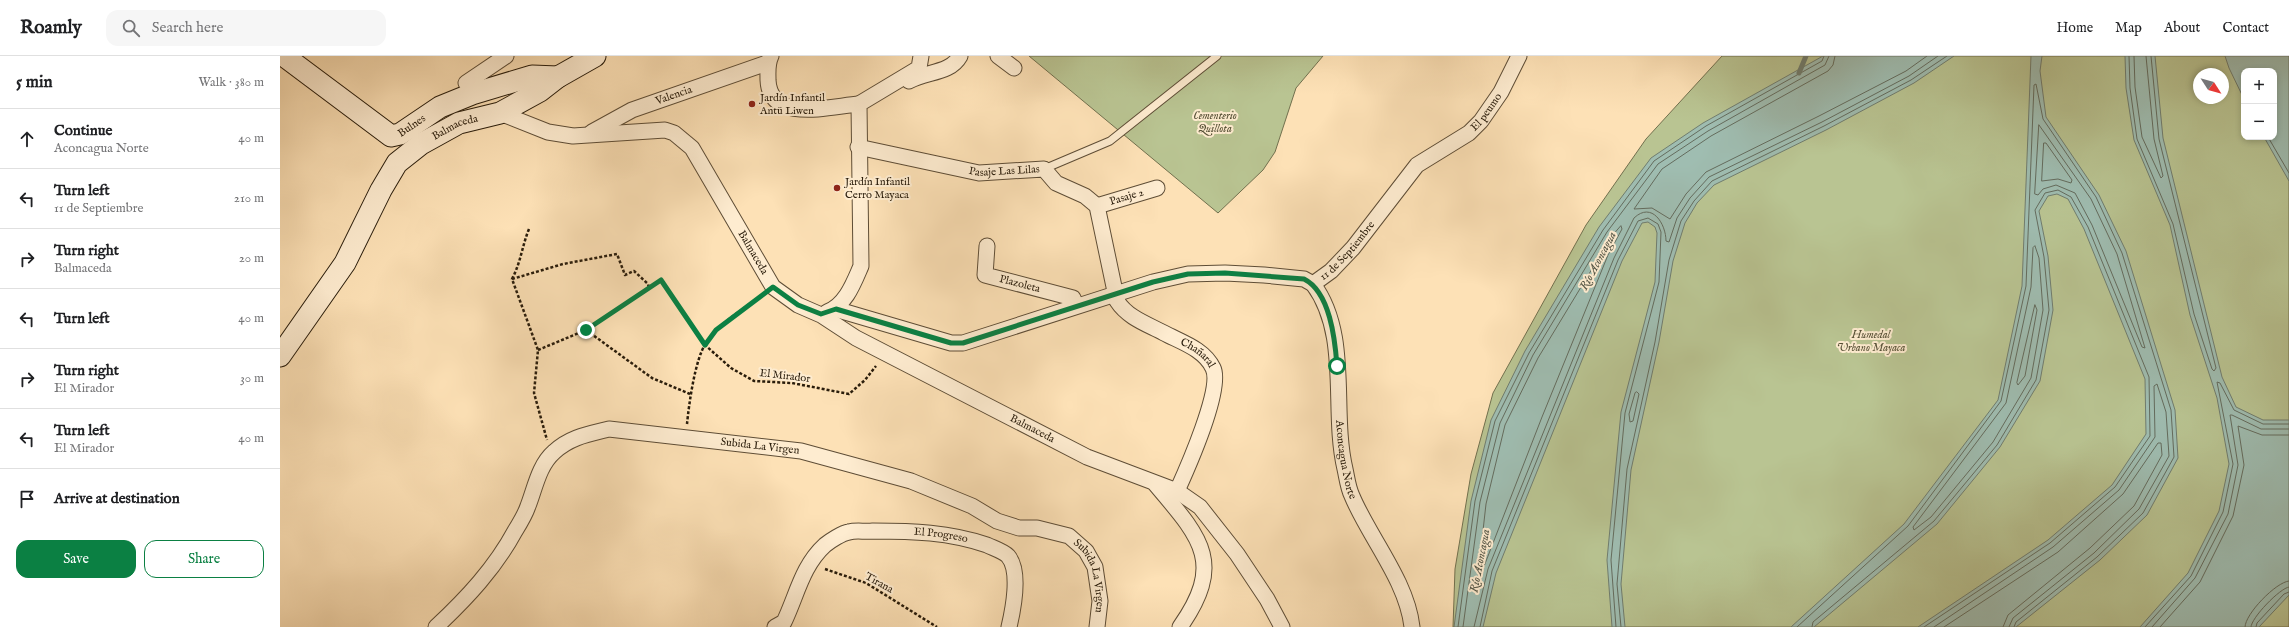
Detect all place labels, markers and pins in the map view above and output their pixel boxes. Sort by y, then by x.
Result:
place label: Jardín Infantil Antü Liwen [758,91,825,118]
marker: Jardín Infantil Antü Liwen [747,99,757,109]
place label: Jardín Infantil Cerro Mayaca [843,175,910,202]
marker: Jardín Infantil Cerro Mayaca [832,183,842,193]

